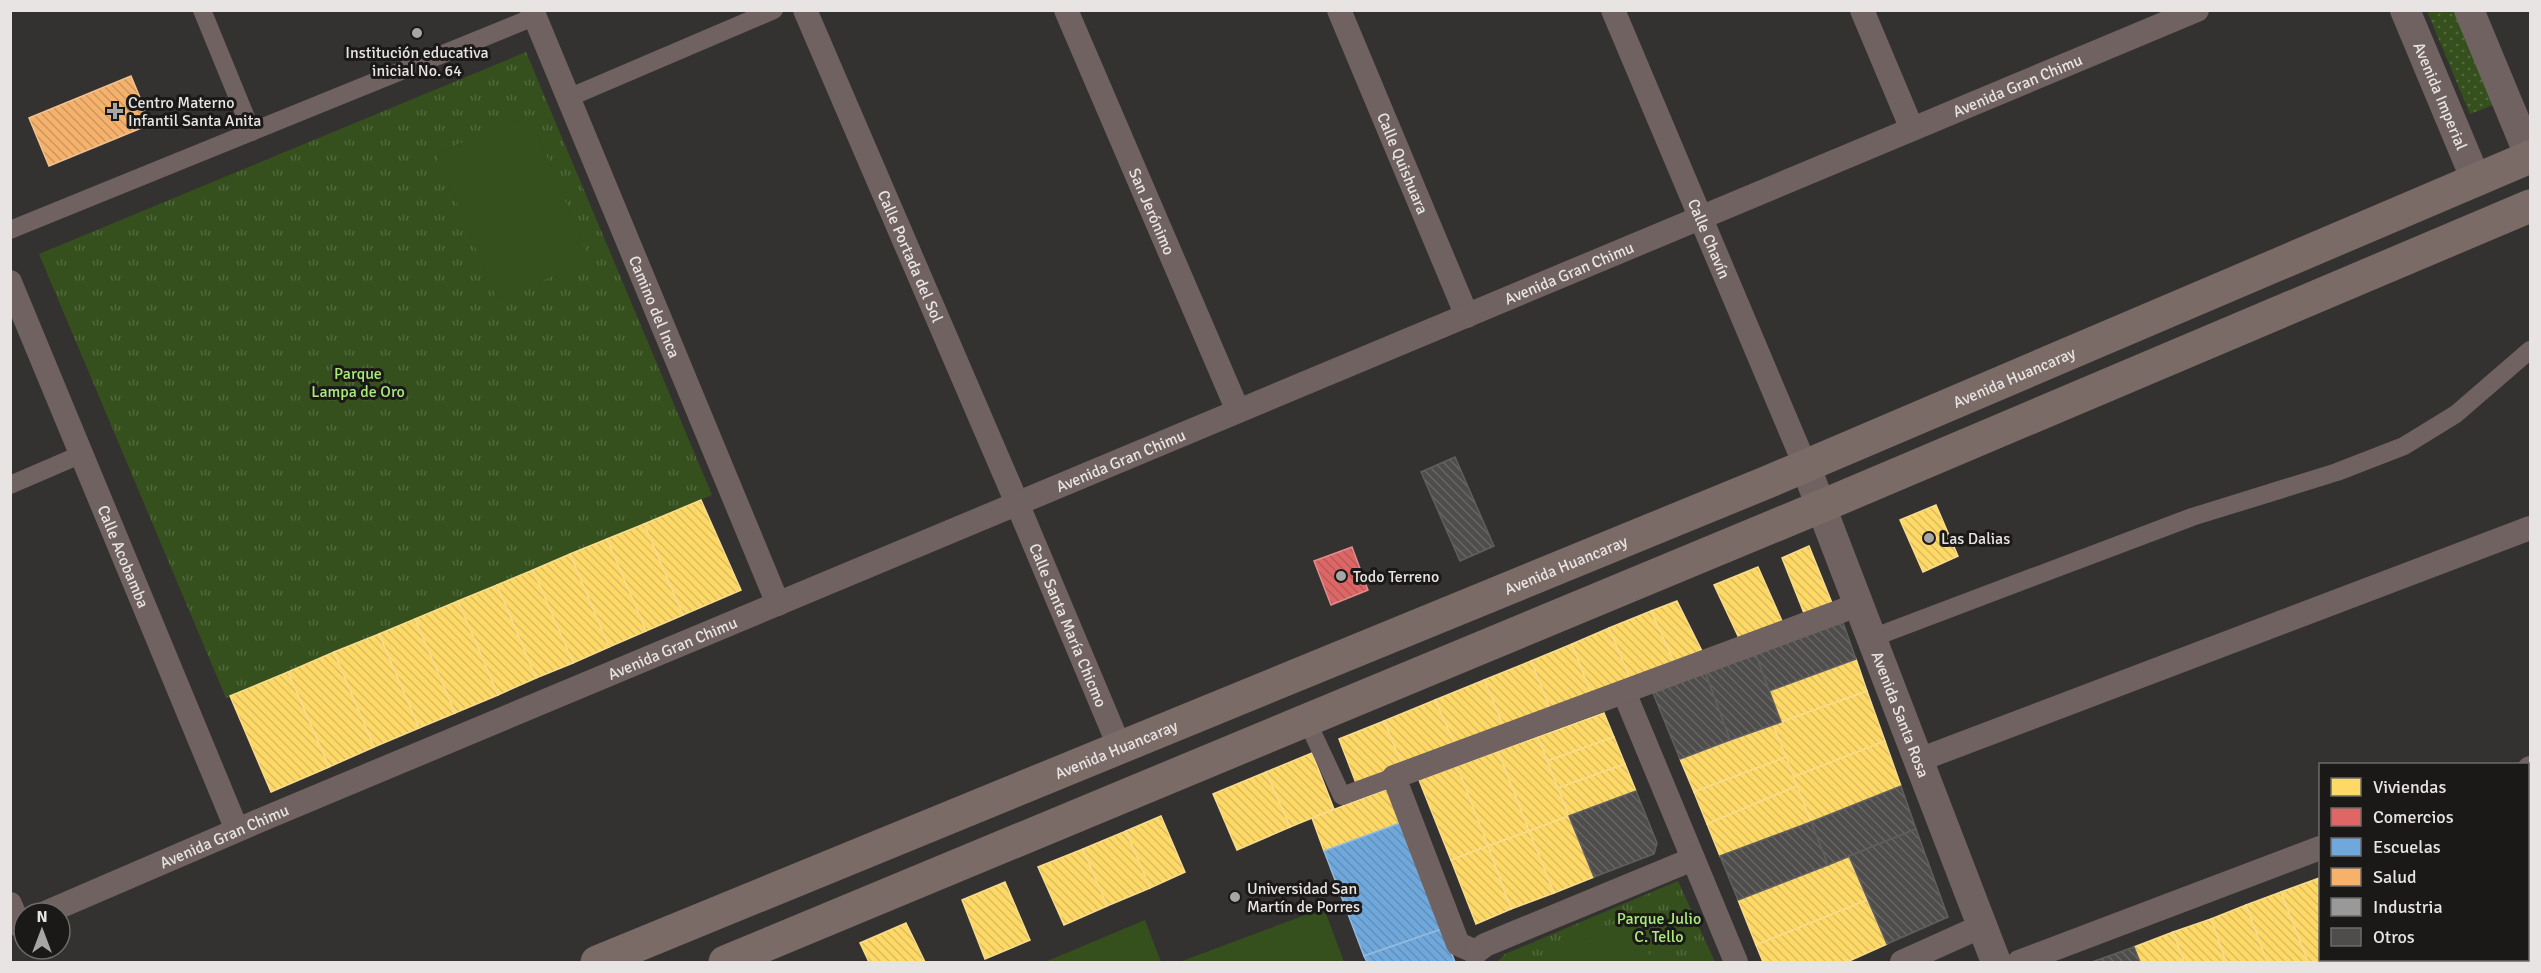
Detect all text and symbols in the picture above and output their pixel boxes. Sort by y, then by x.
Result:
marker: Institución educativa inicial No. 64 [410,26,424,40]
street label: Avenida Imperial [2409,39,2471,153]
place label: Institución educativa inicial No. 64 [345,43,489,81]
street label: Avenida Gran Chimu [1950,50,2085,122]
place label: Centro Materno Infantil Santa Anita [128,93,261,131]
marker: Centro Materno Infantil Santa Anita [106,102,124,120]
street label: Calle Quishuara [1372,110,1432,217]
street label: San Jerónimo [1124,165,1179,258]
street label: Calle Portada del Sol [873,187,947,326]
street label: Calle Chavín [1683,196,1734,282]
street label: Avenida Gran Chimu [1502,238,1637,310]
street label: Camino del Inca [624,253,684,361]
street label: Avenida Huancaray [1950,343,2079,413]
park label: Parque Lampa de Oro [311,364,405,402]
street label: Avenida Gran Chimu [1053,425,1189,497]
street label: Calle Acobamba [93,502,153,611]
place label: Las Dalias [1941,529,2010,549]
street label: Avenida Huancaray [1502,531,1631,600]
marker: Las Dalias [1922,531,1936,545]
street label: Calle Santa María Chicmo [1024,540,1111,710]
place label: Todo Terreno [1353,567,1439,587]
marker: Todo Terreno [1334,569,1348,583]
street label: Avenida Gran Chimu [605,613,740,685]
street label: Avenida Santa Rosa [1867,649,1933,781]
street label: Avenida Huancaray [1052,716,1181,784]
legend [2319,763,2529,961]
text: Viviendas [2373,776,2446,798]
street label: Avenida Gran Chimu [157,800,292,873]
text: Comercios [2373,806,2454,828]
text: Escuelas [2373,836,2441,858]
text: Salud [2373,866,2417,888]
place label: Universidad San Martín de Porres [1247,879,1360,917]
marker: Universidad San Martín de Porres [1228,890,1242,904]
text: Industria [2373,896,2443,918]
north arrow [12,901,72,961]
text: N [36,907,48,927]
park label: Parque Julio C. Tello [1617,909,1701,947]
text: Otros [2373,926,2415,948]

